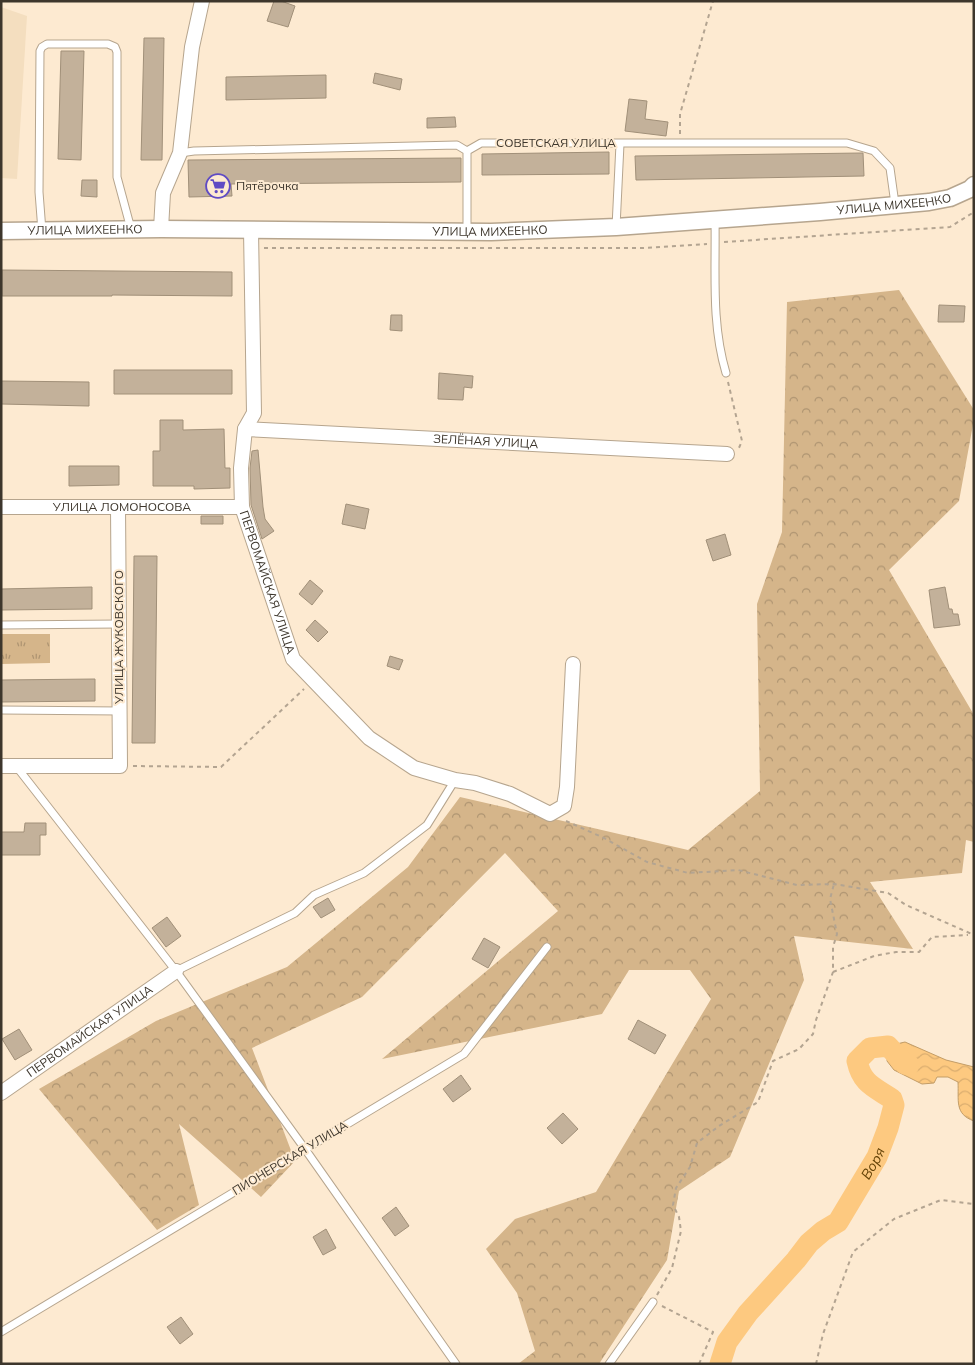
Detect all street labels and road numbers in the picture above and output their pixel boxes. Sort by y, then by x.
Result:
street label: СОВЕТСКАЯ УЛИЦА [496,135,616,150]
street label: УЛИЦА МИХЕЕНКО [835,190,952,218]
street label: УЛИЦА МИХЕЕНКО [26,221,143,238]
street label: УЛИЦА МИХЕЕНКО [431,222,548,239]
street label: ЗЕЛЁНАЯ УЛИЦА [433,431,539,451]
street label: УЛИЦА ЛОМОНОСОВА [52,499,191,514]
street label: ПЕРВОМАЙСКАЯ УЛИЦА [237,508,299,656]
street label: УЛИЦА ЖУКОВСКОГО [111,570,126,705]
street label: ПЕРВОМАЙСКАЯ УЛИЦА [23,982,155,1080]
street label: ПИОНЕРСКАЯ УЛИЦА [229,1117,350,1198]

